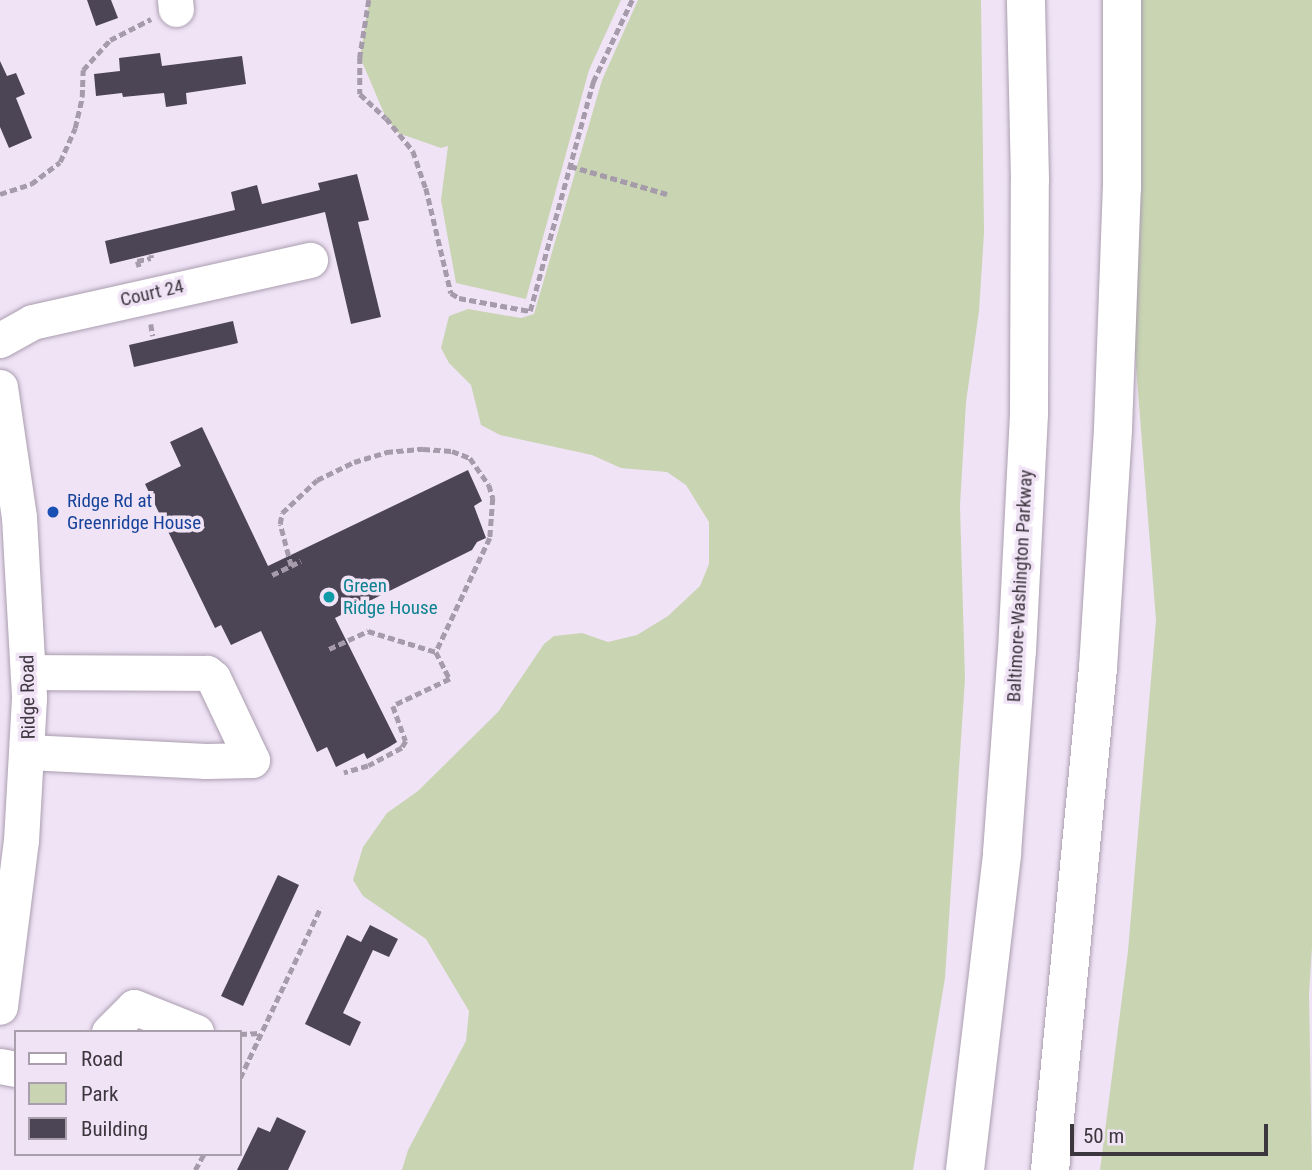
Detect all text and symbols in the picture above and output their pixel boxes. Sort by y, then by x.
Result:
street label: Court 24 [118,275,186,311]
street label: Baltimore-Washington Parkway [1003,469,1037,703]
place label: Ridge Rd at Greenridge House [67,490,201,534]
marker: Ridge Rd at Greenridge House [45,504,61,520]
place label: Green Ridge House [343,575,438,619]
marker: Green Ridge House [321,589,337,605]
street label: Ridge Road [16,654,40,740]
legend [14,1030,242,1156]
text: Road [81,1047,123,1071]
text: Park [81,1082,118,1106]
scale bar [1074,1110,1272,1154]
text: Building [81,1117,148,1141]
text: 50 m [1083,1124,1124,1148]

